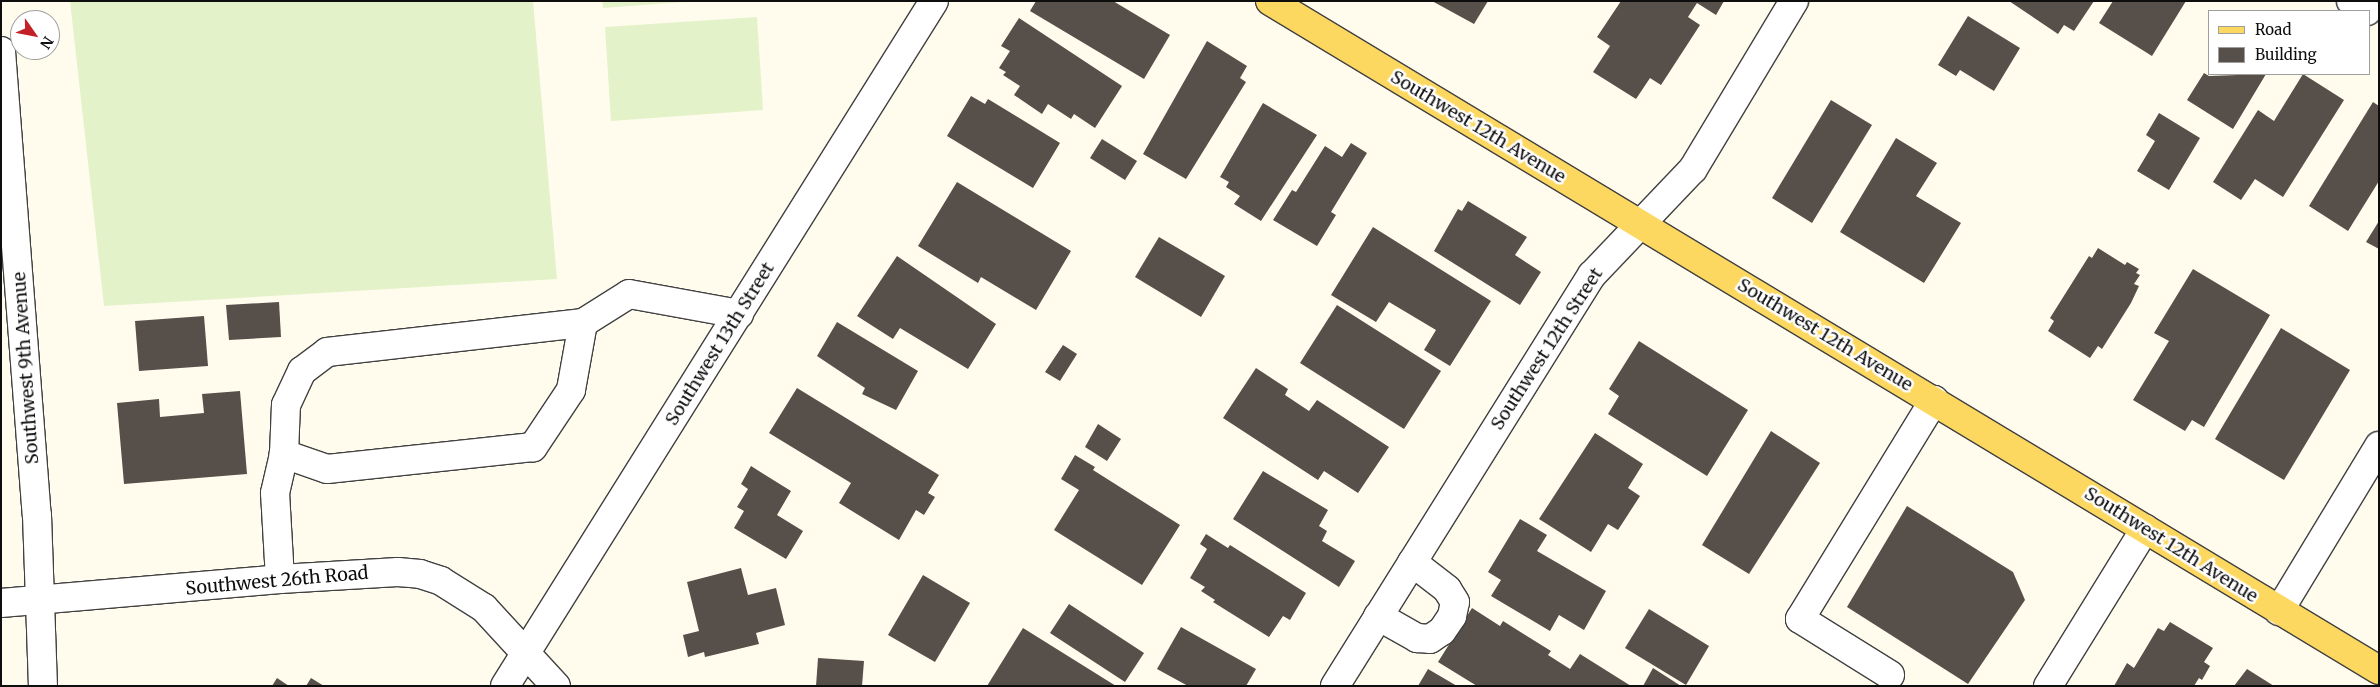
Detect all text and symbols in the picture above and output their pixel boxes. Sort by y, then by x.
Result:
north arrow [10,10,60,60]
legend [2208,10,2370,75]
text: Road [2255,20,2291,39]
text: N [36,33,57,52]
text: Building [2255,45,2317,64]
street label: Southwest 12th Avenue [1387,66,1569,188]
street label: Southwest 13th Street [661,259,779,429]
street label: Southwest 12th Street [1487,264,1607,434]
street label: Southwest 9th Avenue [8,271,44,465]
street label: Southwest 12th Avenue [1734,274,1916,396]
street label: Southwest 12th Avenue [2080,483,2262,607]
street label: Southwest 26th Road [185,562,369,600]

